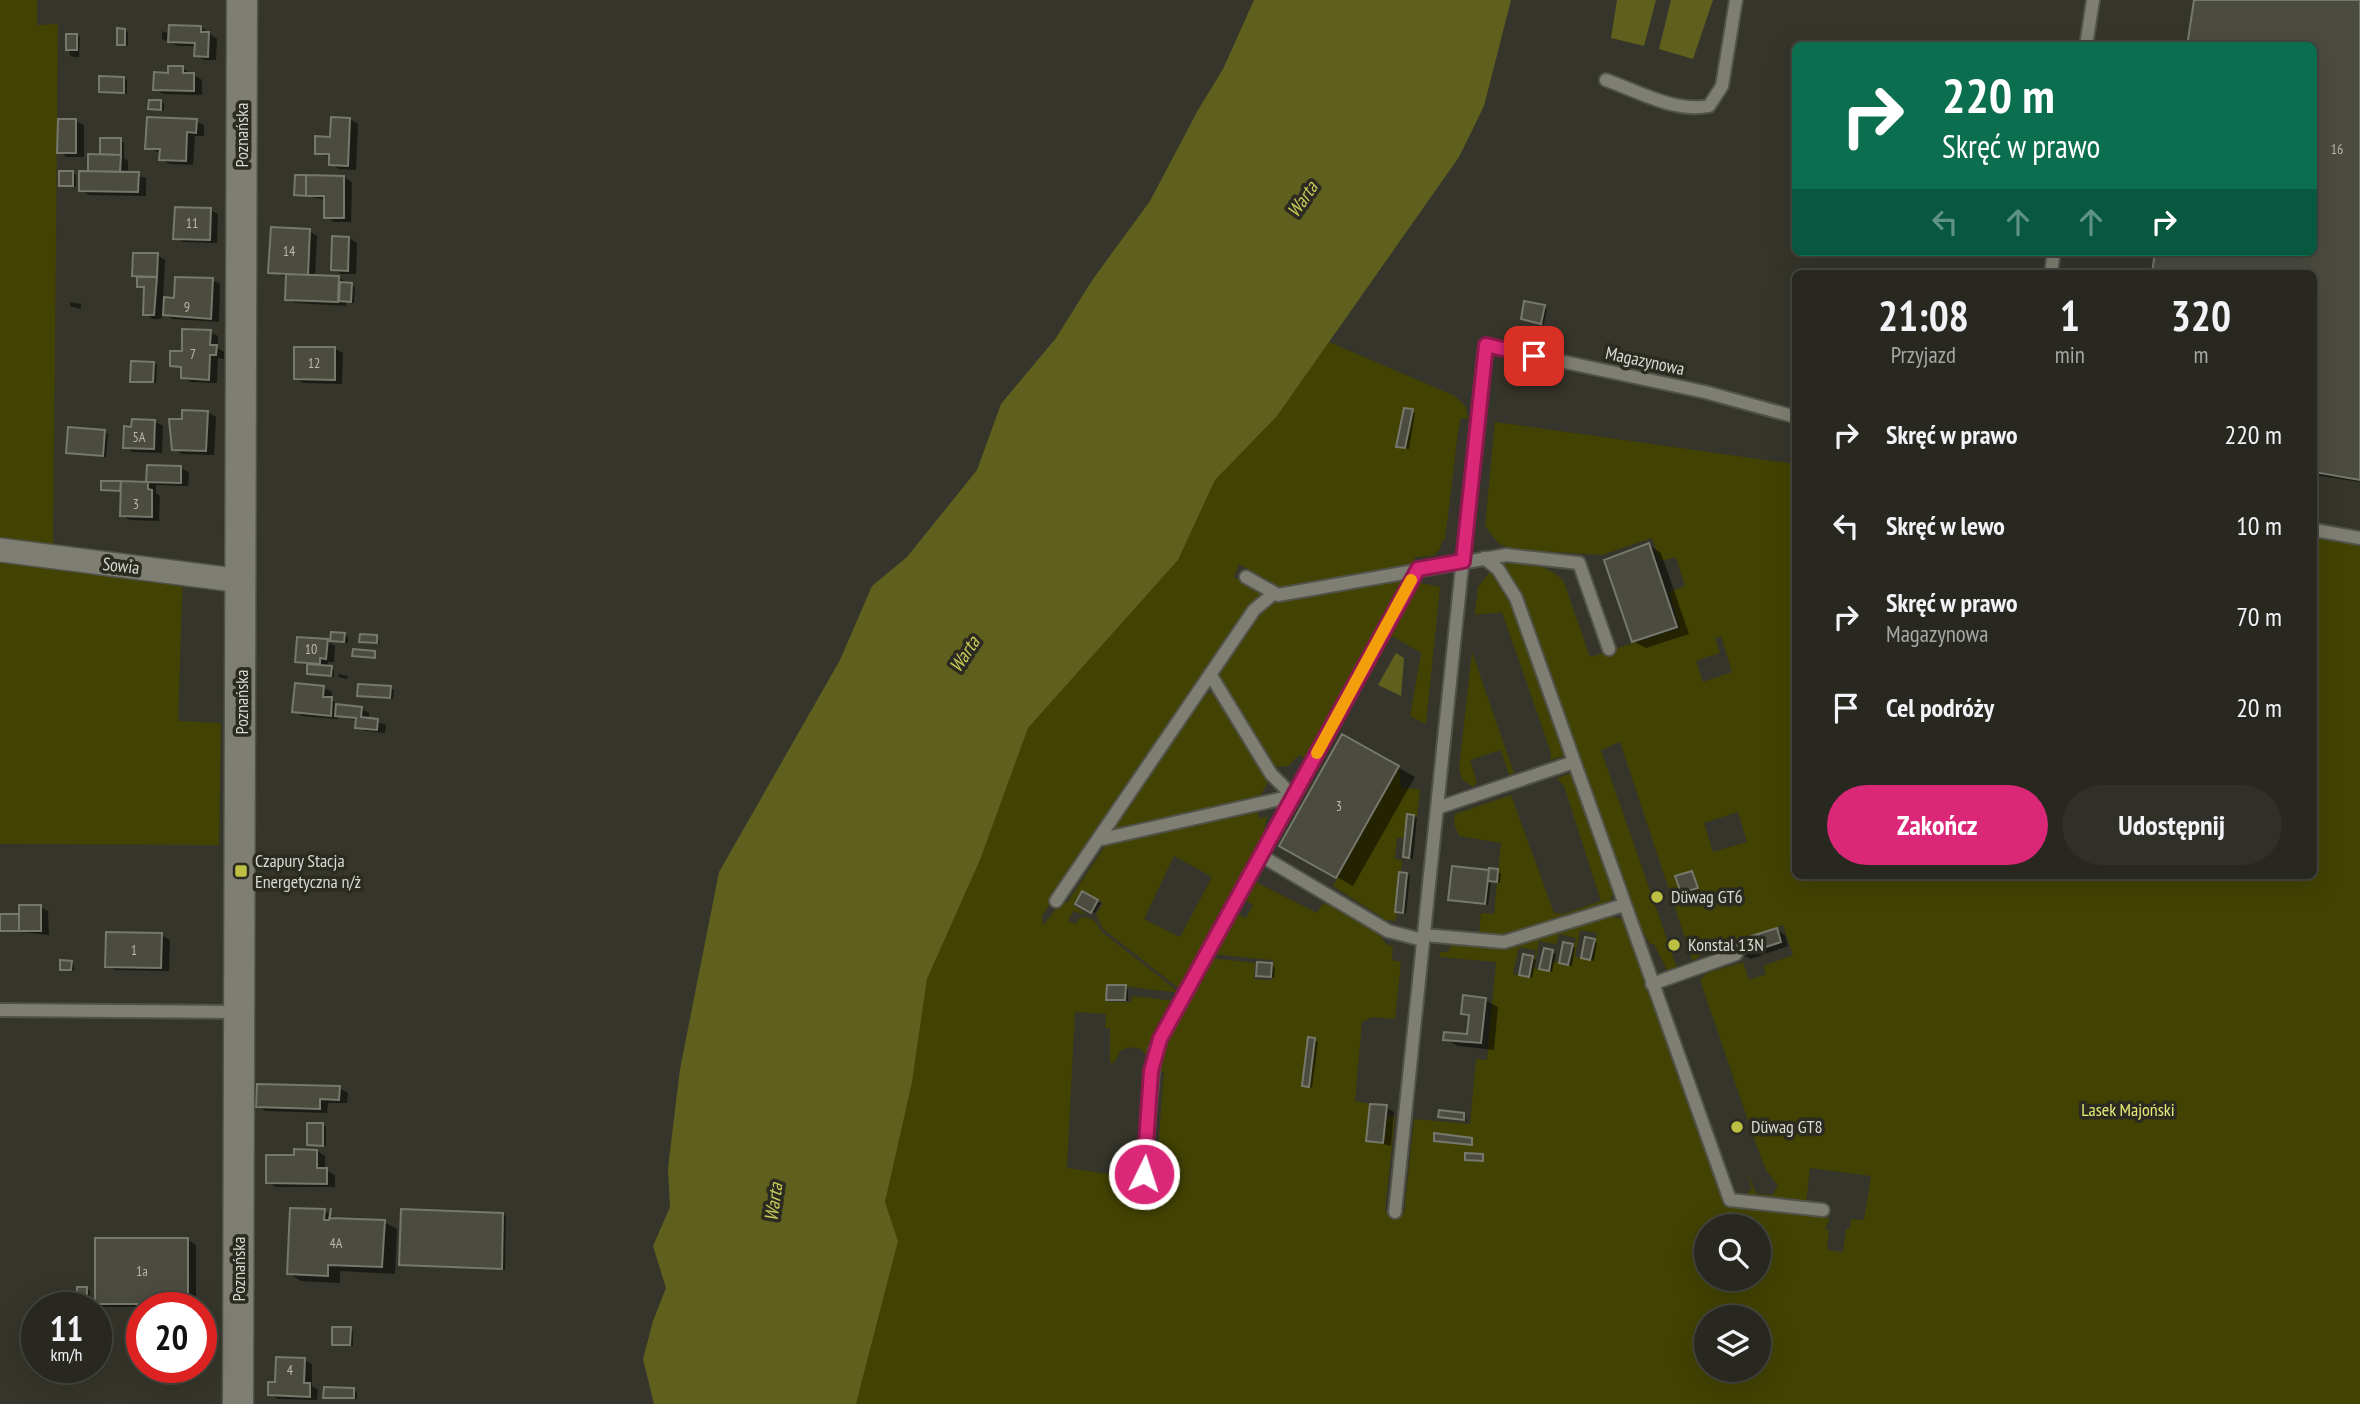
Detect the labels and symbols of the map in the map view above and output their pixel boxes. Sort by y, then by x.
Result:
street label: Poznańska [230,103,253,167]
house number: 16 [2331,140,2343,158]
water label: Warta [1281,175,1323,222]
house number: 11 [186,214,198,232]
house number: 14 [283,242,296,260]
house number: 9 [184,298,190,316]
pin [1504,326,1564,386]
street label: Magazynowa [1604,341,1687,380]
house number: 7 [190,345,196,363]
house number: 12 [308,354,320,372]
house number: 5A [133,428,146,446]
house number: 3 [133,495,139,513]
street label: Sowia [101,552,141,579]
water label: Warta [944,630,985,677]
house number: 10 [305,640,317,658]
street label: Poznańska [230,670,253,734]
house number: 3 [1336,797,1342,815]
place label: Czapury Stacja Energetyczna n/ż [255,849,361,893]
marker: Czapury Stacja Energetyczna n/ż [233,863,249,879]
place label: Düwag GT6 [1671,885,1743,908]
marker: Düwag GT6 [1649,889,1665,905]
place label: Konstal 13N [1688,933,1764,956]
marker: Konstal 13N [1666,937,1682,953]
house number: 1 [131,941,137,959]
park label: Lasek Majoński [2081,1098,2175,1121]
place label: Düwag GT8 [1751,1115,1823,1138]
marker: Düwag GT8 [1729,1119,1745,1135]
position arrow [1107,1137,1181,1211]
water label: Warta [758,1180,788,1223]
house number: 4A [330,1234,343,1252]
street label: Poznańska [227,1237,250,1301]
house number: 1a [136,1262,148,1280]
speed limit sign: 20 [126,1292,217,1383]
house number: 4 [287,1361,294,1379]

